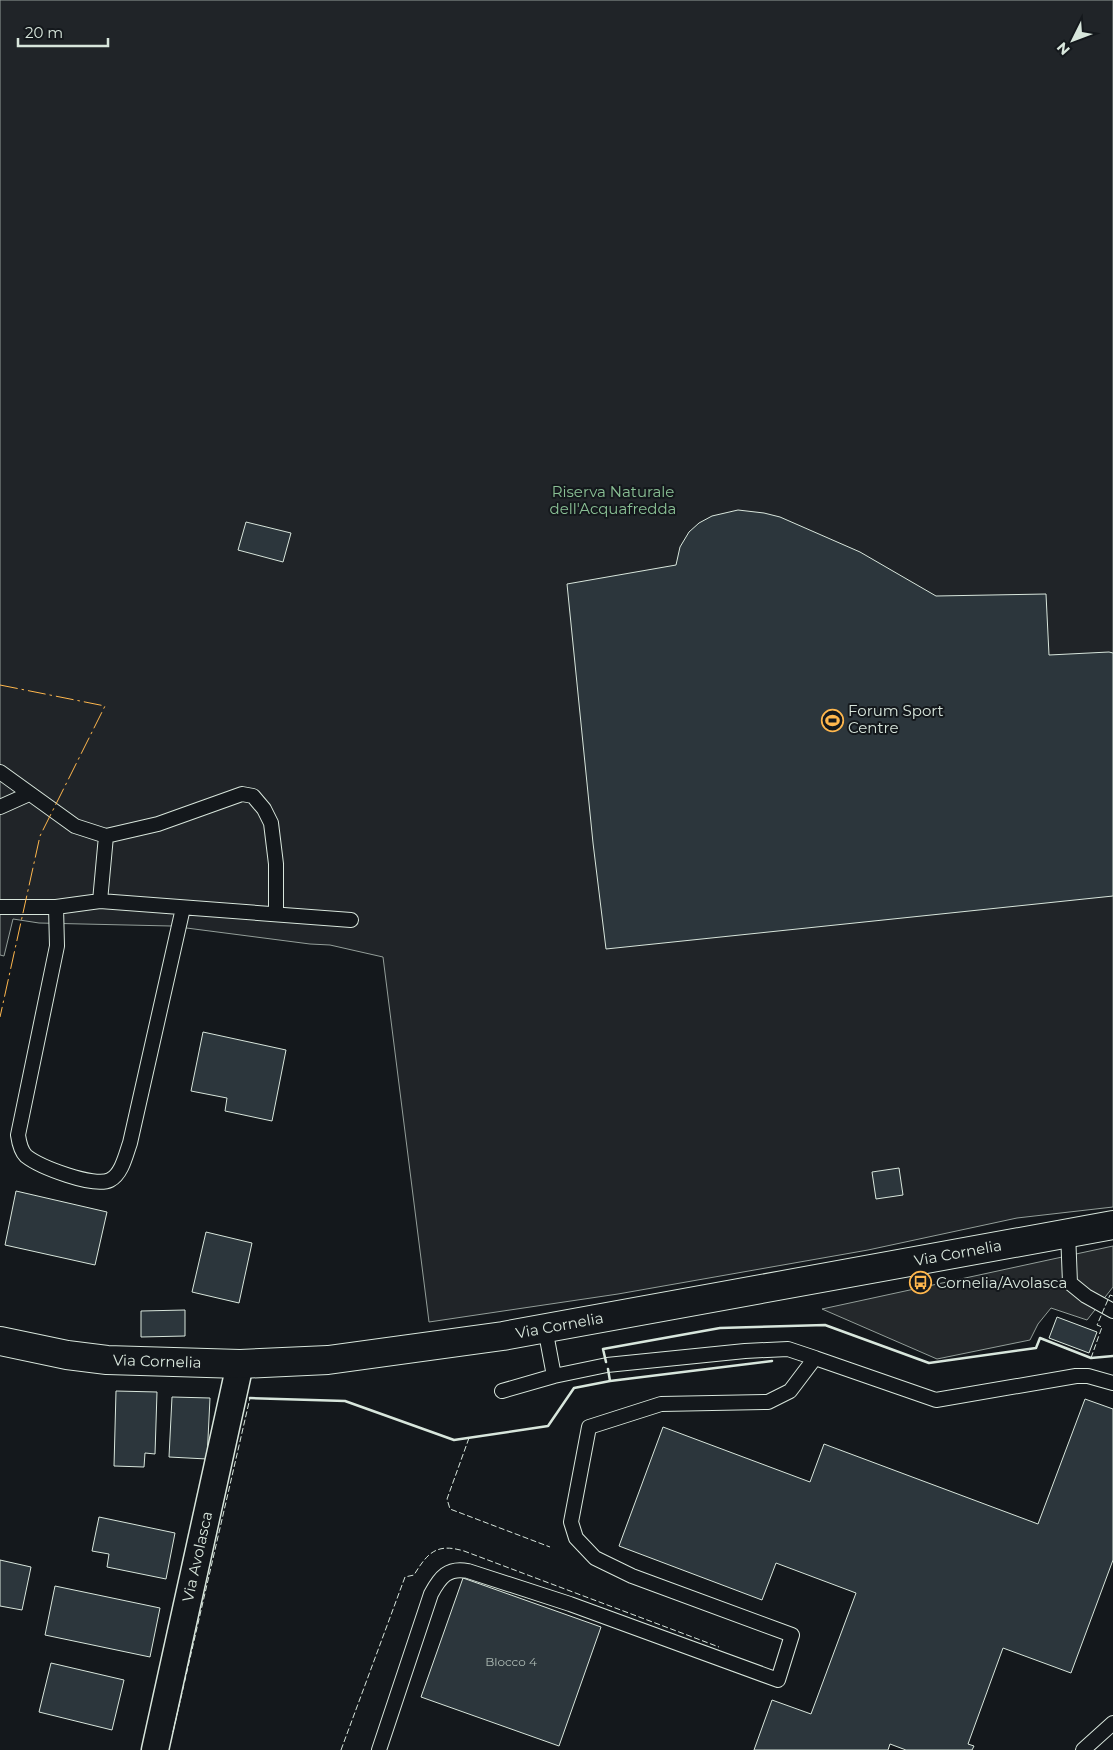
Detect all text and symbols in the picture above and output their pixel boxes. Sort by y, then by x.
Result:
scale bar [18,15,108,47]
north arrow [1048,15,1098,65]
text: 20 m [25,23,63,42]
text: N [1053,38,1074,59]
park label: Riserva Naturale dell'Acquafredda [550,482,676,518]
place label: Forum Sport Centre [848,701,944,737]
sports icon: Forum Sport Centre [820,708,844,732]
street label: Via Cornelia [912,1235,1003,1270]
bus stop icon: Cornelia/Avolasca [908,1271,932,1295]
place label: Cornelia/Avolasca [936,1273,1067,1292]
street label: Via Cornelia [514,1308,605,1343]
street label: Via Cornelia [113,1350,202,1372]
street label: Via Avolasca [178,1509,216,1604]
house number: Blocco 4 [485,1654,537,1669]

